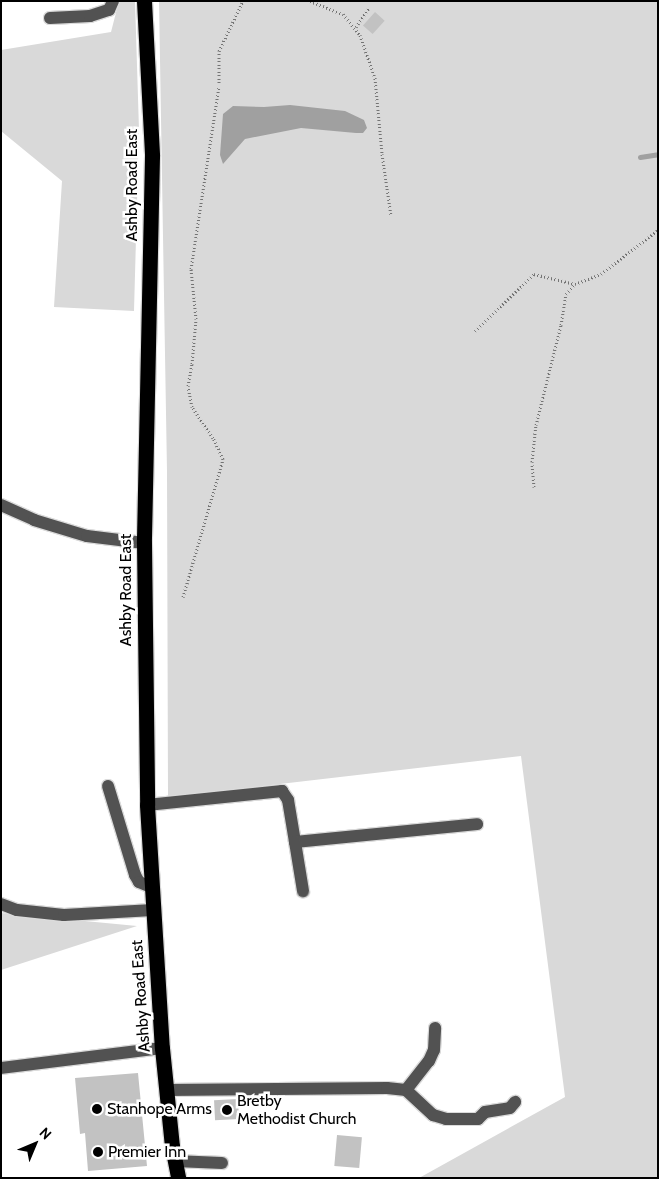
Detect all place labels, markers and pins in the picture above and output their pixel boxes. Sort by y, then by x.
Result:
place label: Bretby Methodist Church [237,1091,356,1129]
place label: Stanhope Arms [107,1099,212,1119]
marker: Stanhope Arms [91,1103,103,1115]
marker: Bretby Methodist Church [221,1104,233,1116]
place label: Premier Inn [108,1142,186,1162]
marker: Premier Inn [92,1146,104,1158]

